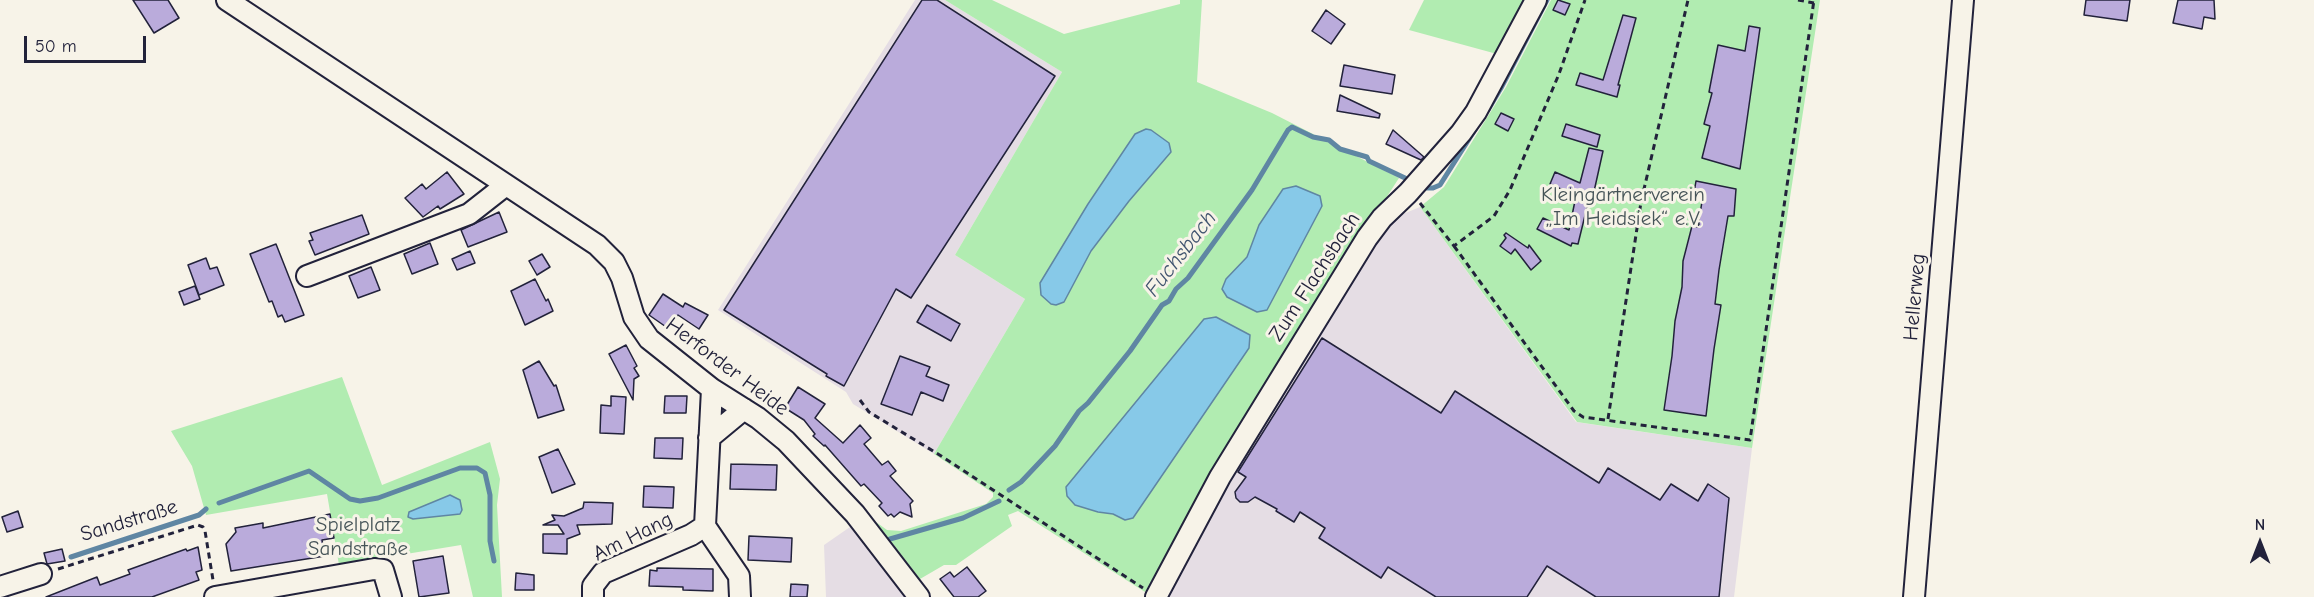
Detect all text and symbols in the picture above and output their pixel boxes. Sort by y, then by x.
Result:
scale bar [27,24,148,62]
text: 50 m [35,36,77,57]
park label: Kleingärtnerverein „Im Heidsiek“ e.V. [1541,182,1705,232]
water label: Fuchsbach [1139,206,1223,302]
street label: Zum Flachsbach [1264,208,1366,346]
street label: Hellerweg [1899,252,1931,342]
street label: Herforder Heide [661,313,793,421]
street label: Sandstraße [77,494,181,548]
street label: Am Hang [589,507,677,567]
park label: Spielplatz Sandstraße [308,512,408,562]
north arrow [2230,513,2290,573]
text: N [2255,516,2265,534]

